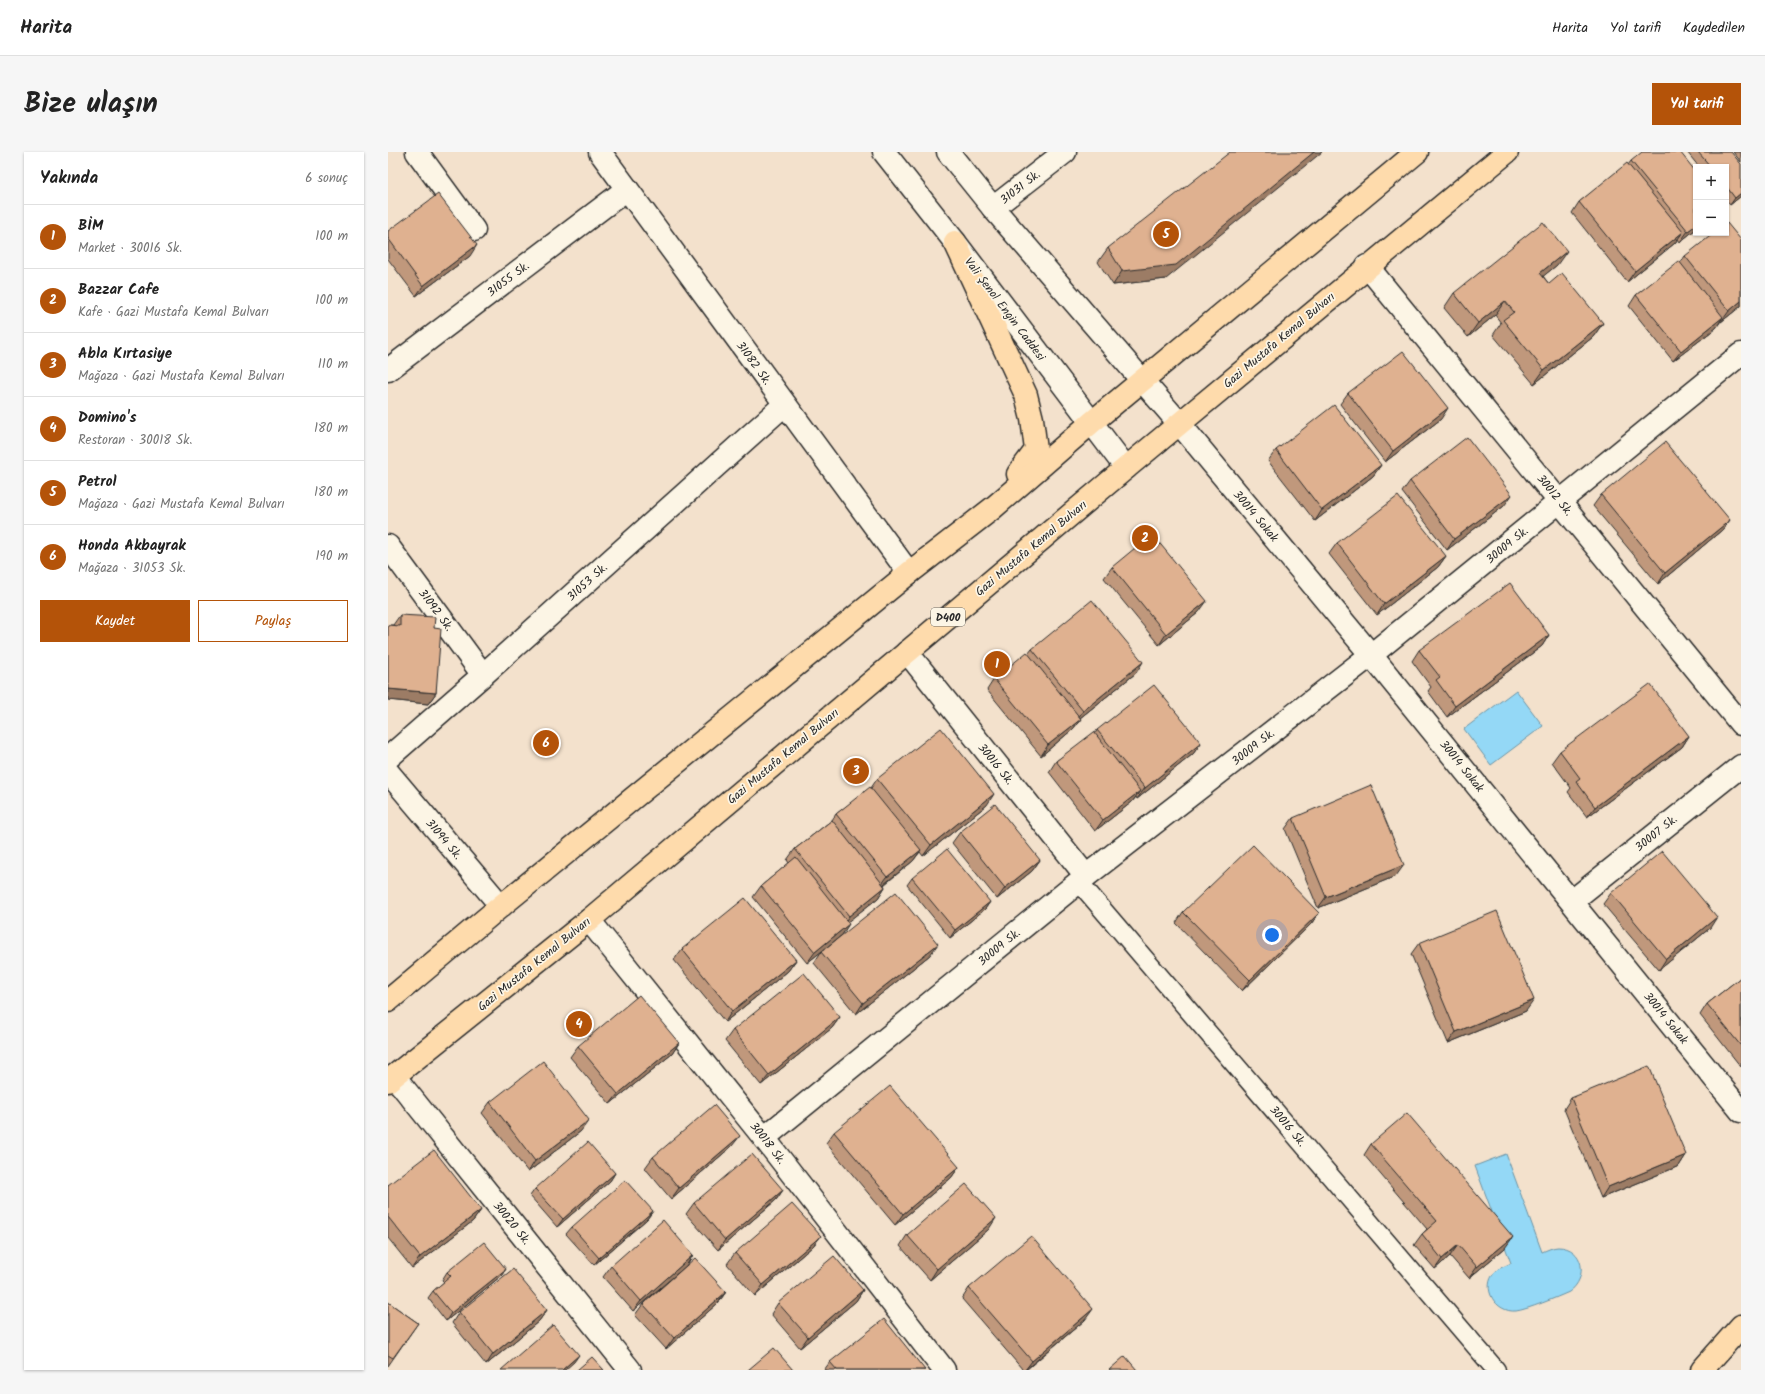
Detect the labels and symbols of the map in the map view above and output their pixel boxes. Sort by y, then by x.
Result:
street label: 31031 Sk. [996,165,1045,209]
pin: 5 [1153,219,1179,249]
street label: Vali Şenol Engin Caddesi [959,254,1051,366]
street label: 31055 Sk. [483,257,534,302]
street label: Gazi Mustafa Kemal Bulvarı [1219,288,1339,393]
street label: 31082 Sk. [731,337,776,389]
street label: 30012 Sk. [1532,470,1578,521]
street label: 30014 Sokak [1228,486,1283,547]
street label: Gazi Mustafa Kemal Bulvarı [971,496,1091,601]
street label: 30009 Sk. [1482,522,1533,569]
pin: 2 [1132,523,1158,553]
street label: 31053 Sk. [563,559,612,606]
street label: 31092 Sk. [413,585,458,636]
road number: D400 [931,608,965,626]
pin: 1 [984,649,1010,679]
street label: Gazi Mustafa Kemal Bulvarı [723,704,843,809]
street label: 30009 Sk. [1228,724,1279,770]
pin: 6 [533,728,559,758]
street label: 30014 Sokak [1434,736,1489,797]
street label: 30016 Sk. [973,739,1018,789]
pin: 3 [843,756,869,786]
street label: 30007 Sk. [1631,810,1682,857]
street label: 31094 Sk. [421,815,467,864]
street label: Gazi Mustafa Kemal Bulvarı [474,913,595,1016]
street label: 30009 Sk. [974,924,1025,971]
your location [1262,925,1282,945]
street label: 30014 Sokak [1638,988,1693,1049]
pin: 4 [566,1009,592,1039]
street label: 30016 Sk. [1265,1101,1311,1151]
street label: 30018 Sk. [745,1118,790,1169]
street label: 30020 Sk. [488,1197,535,1249]

